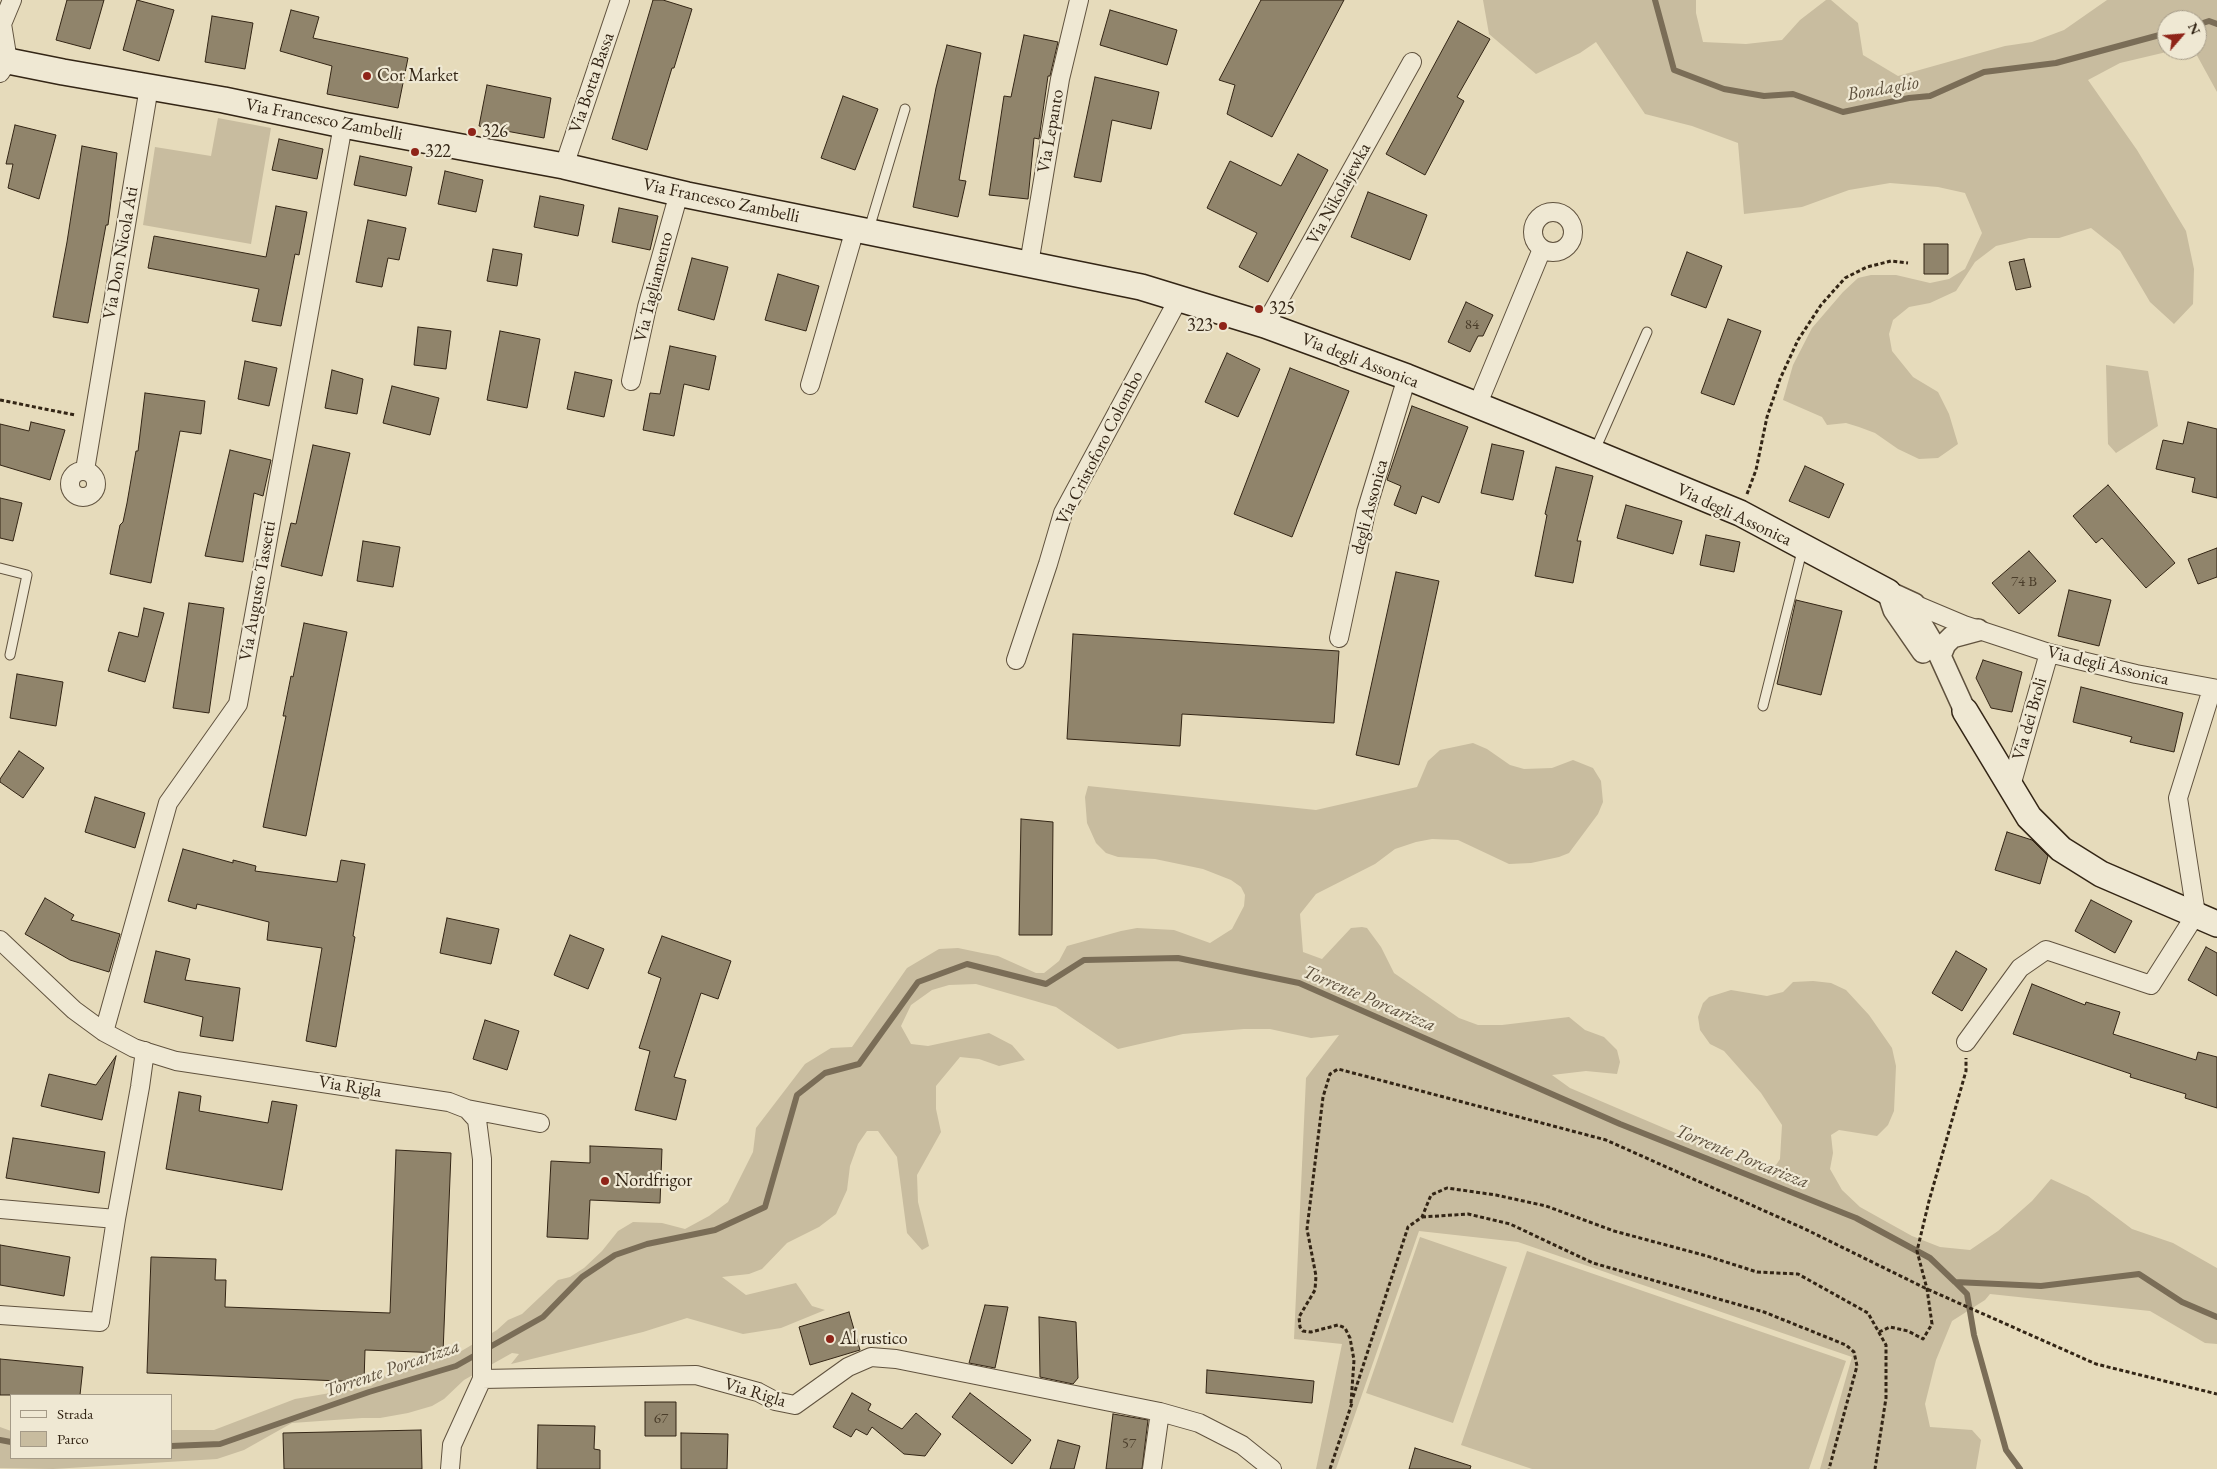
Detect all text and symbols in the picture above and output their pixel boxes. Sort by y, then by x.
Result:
north arrow [2157,10,2207,60]
text: N [2184,20,2205,38]
street label: Via Botta Bassa [565,30,619,136]
place label: Cor Market [377,65,458,87]
marker: Cor Market [361,70,373,82]
water label: Bondaglio [1845,71,1921,107]
street label: Via Lepanto [1033,87,1069,175]
street label: Via Francesco Zambelli [244,94,404,146]
place label: 326 [482,121,508,143]
marker: 326 [466,126,478,138]
street label: Via Nikolajewka [1302,139,1376,249]
place label: 322 [425,141,451,163]
marker: 322 [409,146,421,158]
street label: Via Francesco Zambelli [641,174,801,228]
street label: Via Don Nicola Ati [99,185,143,321]
street label: Via Tagliamento [630,230,678,344]
place label: 325 [1269,298,1295,320]
marker: 325 [1253,303,1265,315]
place label: 323 [1187,315,1213,337]
house number: 84 [1465,316,1479,334]
marker: 323 [1217,320,1229,332]
street label: Via degli Assonica [1298,329,1422,393]
street label: Via Cristoforo Colombo [1052,367,1148,529]
street label: degli Assonica [1347,457,1393,557]
street label: Via degli Assonica [1673,479,1795,551]
street label: Via Augusto Tassetti [235,519,281,663]
house number: 74 B [2011,573,2037,591]
street label: Via degli Assonica [2045,641,2171,691]
street label: Via dei Broli [2008,675,2052,763]
water label: Torrente Porcarizza [1299,961,1439,1037]
street label: Via Rigla [317,1071,383,1103]
water label: Torrente Porcarizza [1672,1120,1812,1194]
place label: Nordfrigor [615,1170,692,1192]
marker: Nordfrigor [599,1175,611,1187]
place label: Al rustico [840,1328,908,1350]
marker: Al rustico [824,1333,836,1345]
water label: Torrente Porcarizza [321,1335,463,1403]
street label: Via Rigla [721,1373,789,1413]
legend [10,1394,172,1459]
text: Strada [57,1404,93,1423]
house number: 67 [654,1410,668,1428]
text: Parco [57,1429,89,1448]
house number: 57 [1122,1435,1136,1453]

